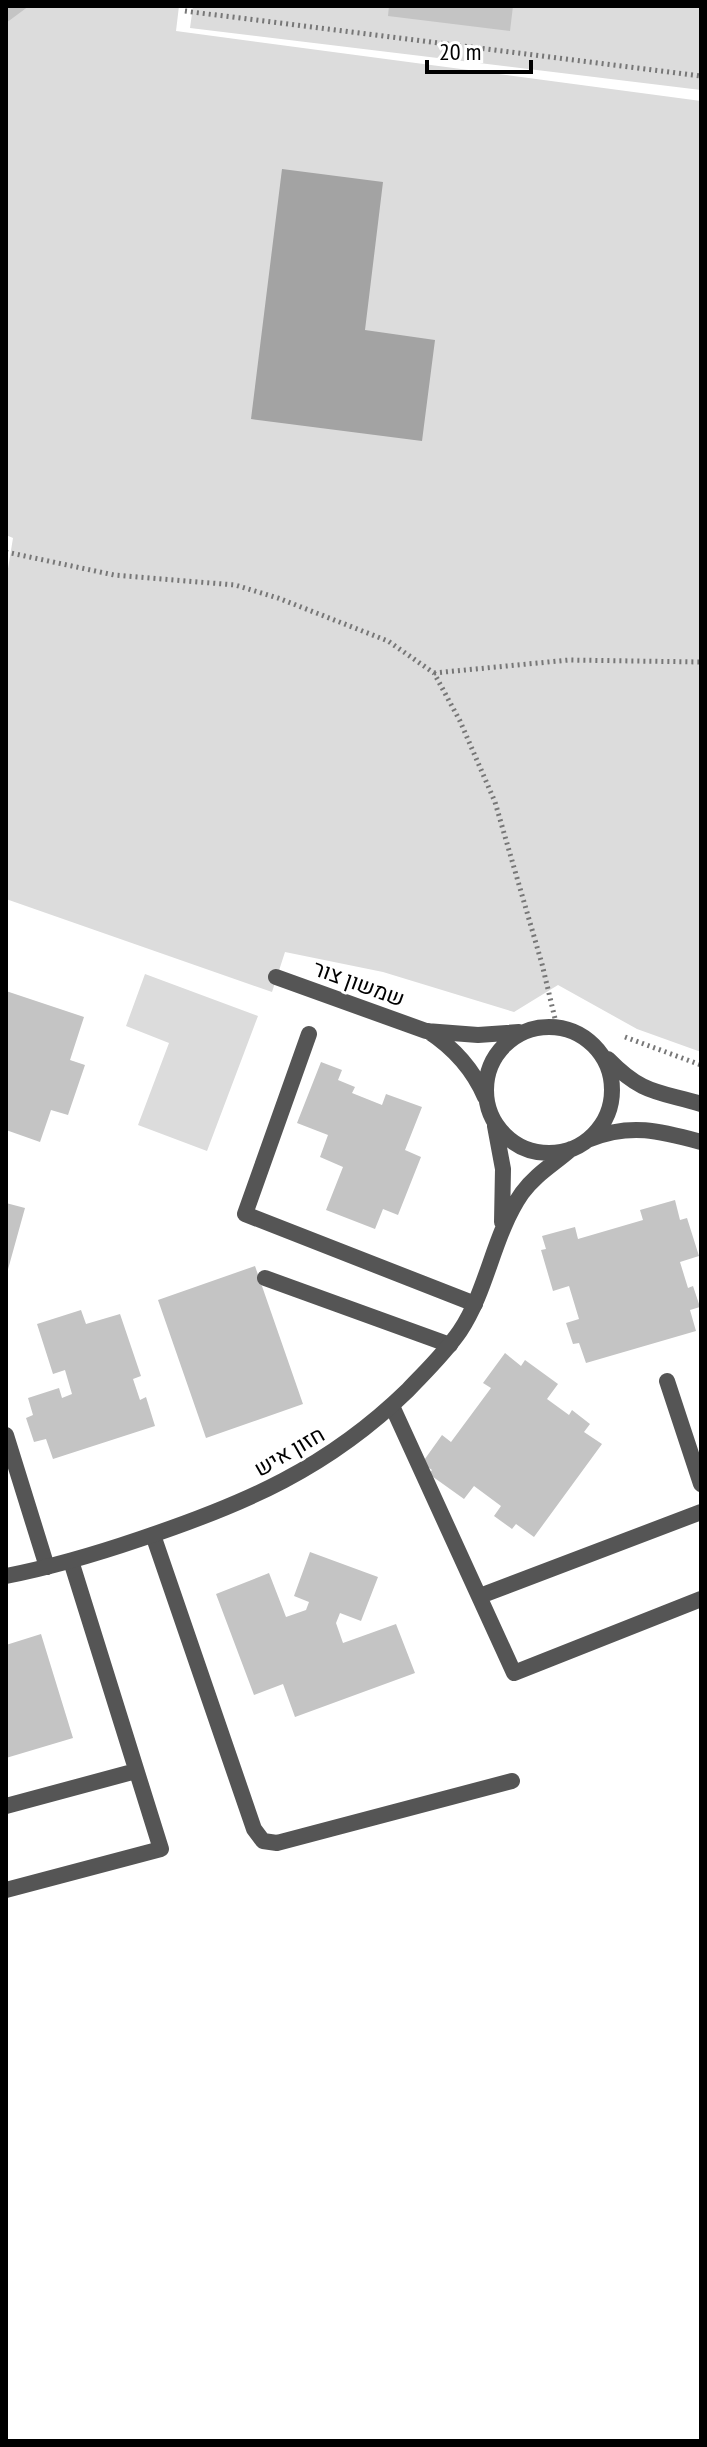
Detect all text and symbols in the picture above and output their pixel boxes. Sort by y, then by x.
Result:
scale bar [427,24,531,74]
text: 20 m [439,36,481,67]
street label: שמשון צור [309,953,409,1013]
street label: חזון איש [249,1420,329,1482]

